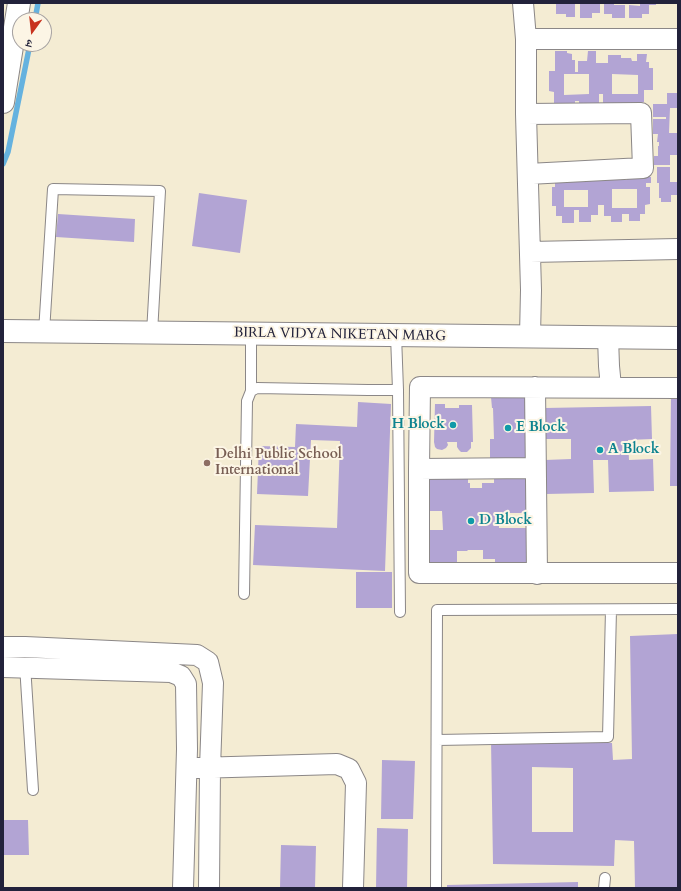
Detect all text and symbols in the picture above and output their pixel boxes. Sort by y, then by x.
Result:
north arrow [12,12,52,52]
text: उ [24,35,34,51]
street label: BIRLA VIDYA NIKETAN MARG [234,325,446,345]
place label: H Block [392,417,445,433]
marker: H Block [448,420,458,430]
place label: E Block [516,420,566,436]
marker: E Block [503,423,513,433]
place label: A Block [608,442,660,458]
marker: A Block [595,445,605,455]
place label: Delhi Public School International [215,447,342,480]
marker: Delhi Public School International [202,458,212,468]
place label: D Block [479,513,532,529]
marker: D Block [466,516,476,526]

